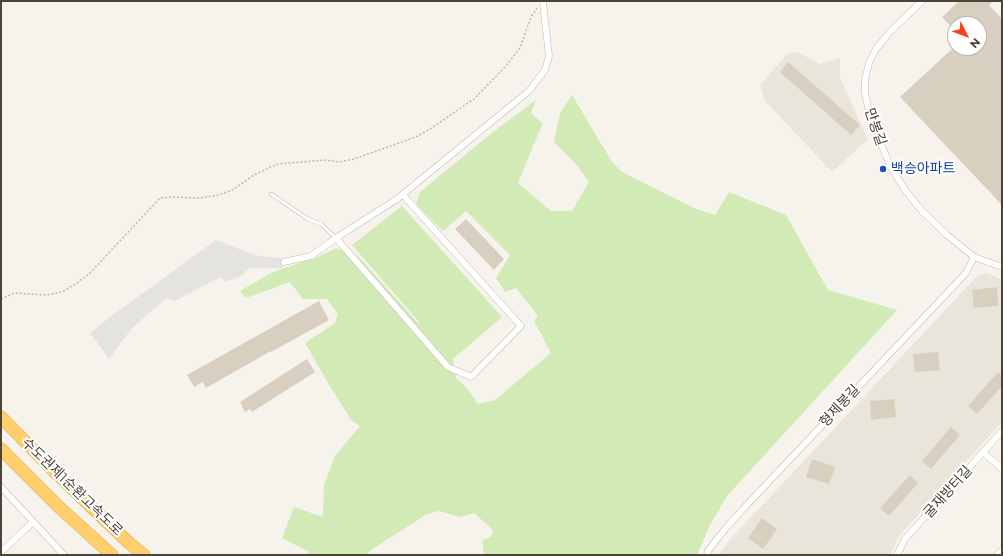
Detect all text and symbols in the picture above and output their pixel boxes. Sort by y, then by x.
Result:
north arrow [947,16,987,56]
text: N [967,35,983,51]
street label: 만봉길 [861,106,889,148]
place label: 백승아파트 [891,161,955,177]
marker: 백승아파트 [878,164,888,174]
street label: 형제봉길 [816,381,864,431]
street label: 수도권제1순환고속도로 [18,434,126,540]
street label: 굴재방터길 [920,462,976,522]

